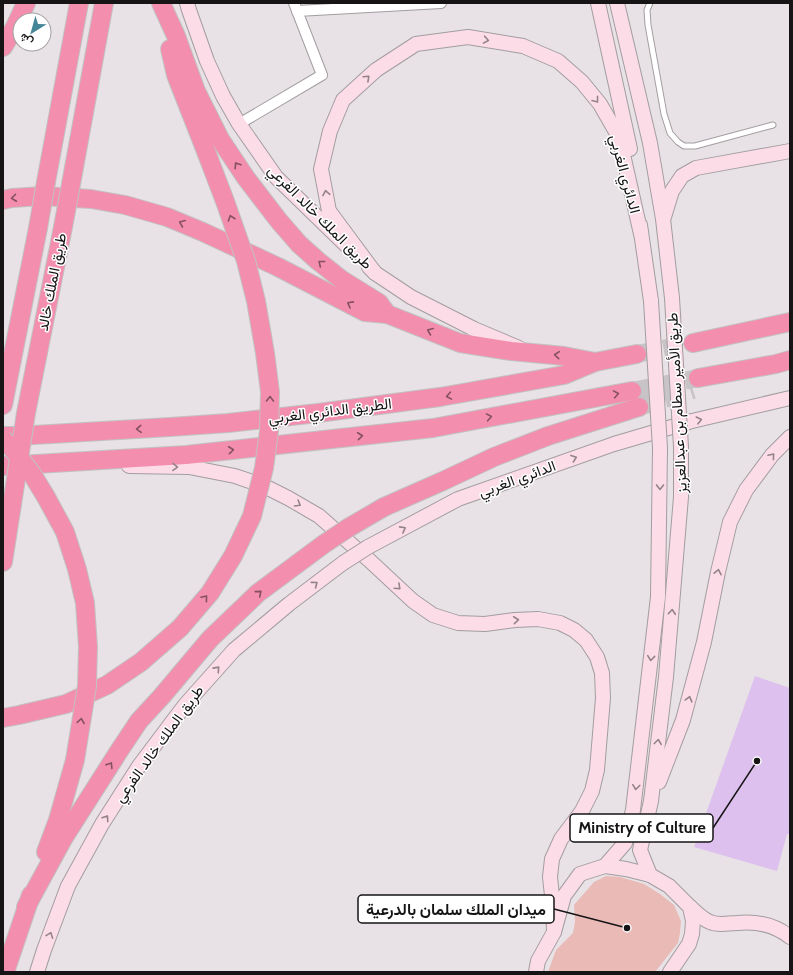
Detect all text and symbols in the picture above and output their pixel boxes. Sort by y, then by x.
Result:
north arrow [12,12,52,52]
text: ش [16,30,35,50]
one-way arrow [483,35,489,43]
one-way arrow [363,76,370,83]
one-way arrow [591,95,598,102]
street label: الدائري الغربي [602,133,644,216]
street label: طريق الملك خالد الفرعي [261,161,376,276]
one-way arrow [234,162,242,169]
one-way arrow [322,190,331,196]
one-way arrow [11,194,17,203]
one-way arrow [227,214,236,221]
one-way arrow [179,220,186,228]
street label: طريق الملك خالد [34,231,71,333]
one-way arrow [318,261,326,268]
one-way arrow [347,302,354,309]
street label: طريق الأمير سطام بن عبدالعزيز [663,312,692,495]
one-way arrow [426,328,433,336]
one-way arrow [554,351,560,360]
one-way arrow [613,390,620,398]
one-way arrow [446,391,452,400]
street label: الطريق الدائري الغربي [267,394,393,431]
one-way arrow [266,396,274,402]
one-way arrow [485,413,492,422]
one-way arrow [695,416,702,424]
one-way arrow [136,425,142,433]
one-way arrow [357,432,363,441]
one-way arrow [228,446,234,455]
one-way arrow [767,453,774,461]
one-way arrow [571,455,578,463]
street label: الدائري الغربي [476,457,559,505]
one-way arrow [172,463,178,471]
one-way arrow [655,484,664,490]
one-way arrow [294,499,301,506]
one-way arrow [399,526,406,534]
one-way arrow [714,569,722,575]
one-way arrow [310,582,317,589]
one-way arrow [393,582,401,590]
one-way arrow [254,590,261,597]
one-way arrow [201,596,208,603]
one-way arrow [667,609,676,615]
one-way arrow [513,616,519,625]
one-way arrow [647,655,656,661]
one-way arrow [212,667,219,674]
street label: طريق الملك خالد الفرعي [110,682,211,808]
one-way arrow [684,695,693,702]
one-way arrow [77,718,85,724]
one-way arrow [654,739,663,745]
one-way arrow [106,762,113,769]
one-way arrow [632,784,641,790]
callout: Ministry of Culture [570,814,713,842]
one-way arrow [101,816,108,823]
text: Ministry of Culture [578,818,706,837]
callout: ميدان الملك سلمان بالدرعية [358,895,554,923]
text: ميدان الملك سلمان بالدرعية [366,900,546,920]
one-way arrow [45,932,53,939]

